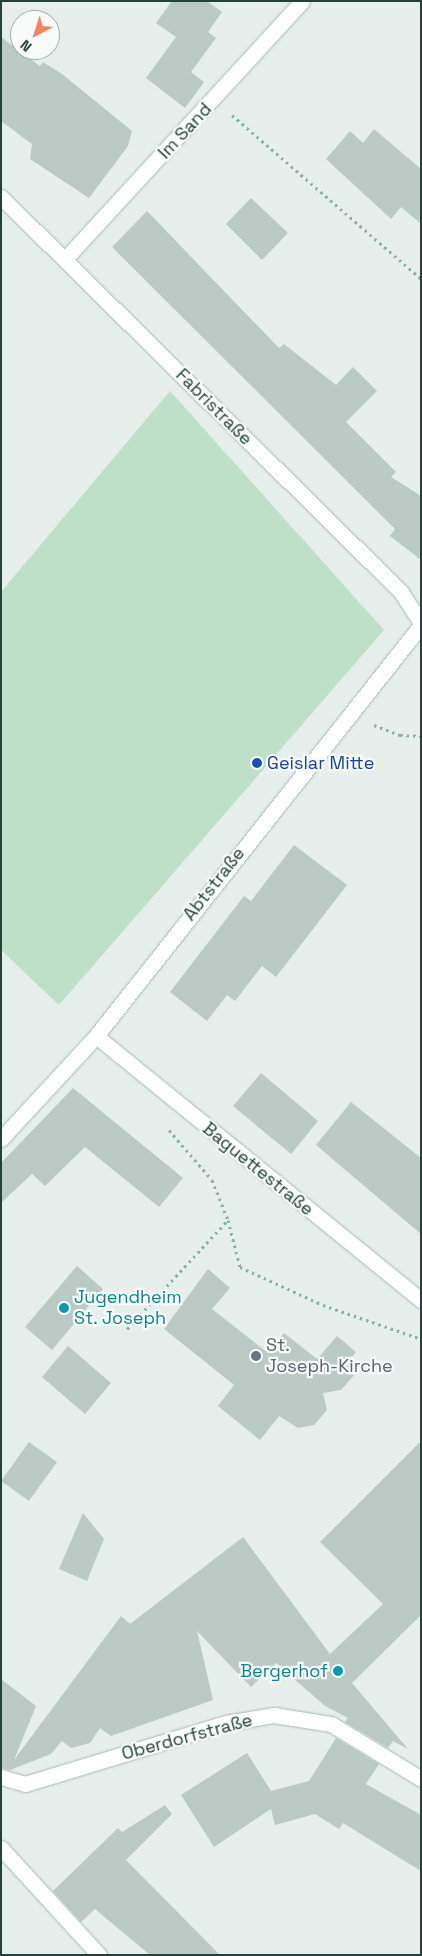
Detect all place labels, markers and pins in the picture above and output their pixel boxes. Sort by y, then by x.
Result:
place label: Geislar Mitte [267,752,374,774]
marker: Geislar Mitte [251,757,263,769]
place label: Jugendheim St. Joseph [74,1287,182,1330]
marker: Jugendheim St. Joseph [58,1302,70,1314]
place label: St. Joseph-Kirche [266,1335,393,1378]
marker: St. Joseph-Kirche [250,1350,262,1362]
place label: Bergerhof [240,1660,328,1682]
marker: Bergerhof [332,1665,344,1677]

